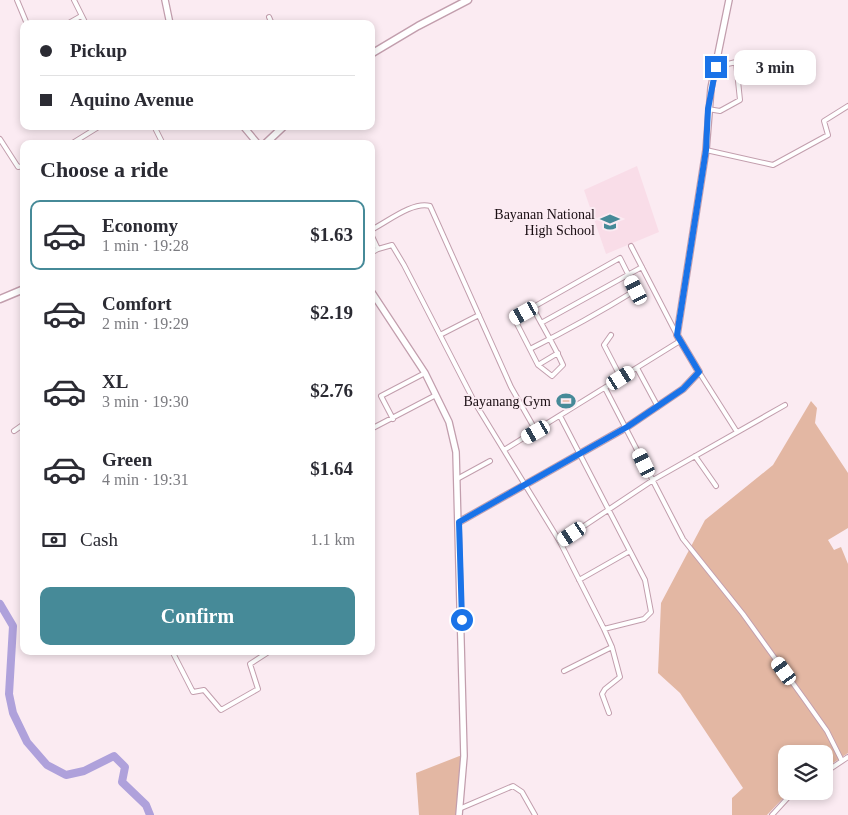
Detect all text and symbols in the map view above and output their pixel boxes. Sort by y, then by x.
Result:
text: Pickup [70,40,127,61]
callout: 3 min [734,50,816,84]
route end [705,56,727,78]
text: 3 min [756,59,794,76]
text: Aquino Avenue [70,89,194,110]
text: Choose a ride [40,157,168,182]
place label: Bayanan National High School [494,207,595,238]
school or university icon: Bayanan National High School [599,211,621,233]
icon: car [42,213,87,258]
text: Economy [102,215,178,236]
text: $1.63 [310,224,353,245]
text: 1 min · 19:28 [102,237,189,254]
car [622,273,649,307]
icon: car [42,291,87,336]
text: Comfort [102,293,172,314]
car [507,299,540,327]
text: $2.19 [310,302,353,323]
text: 2 min · 19:29 [102,315,189,332]
car [604,364,637,392]
icon: car [42,369,87,414]
text: XL [102,371,128,392]
text: $2.76 [310,380,353,401]
sports icon: Bayanang Gym [555,390,577,412]
text: 3 min · 19:30 [102,393,189,410]
place label: Bayanang Gym [464,394,551,409]
car [519,418,552,446]
car [630,446,657,480]
icon: car [42,447,87,492]
text: Green [102,449,152,470]
text: $1.64 [310,458,353,479]
text: 4 min · 19:31 [102,471,189,488]
car [555,519,588,549]
icon: cash [40,526,68,554]
text: Cash [80,529,118,550]
text: 1.1 km [311,531,355,548]
button: Confirm [40,587,355,645]
route start [451,609,473,631]
car [769,654,798,688]
map controls [778,745,833,800]
button: layers [778,745,833,800]

